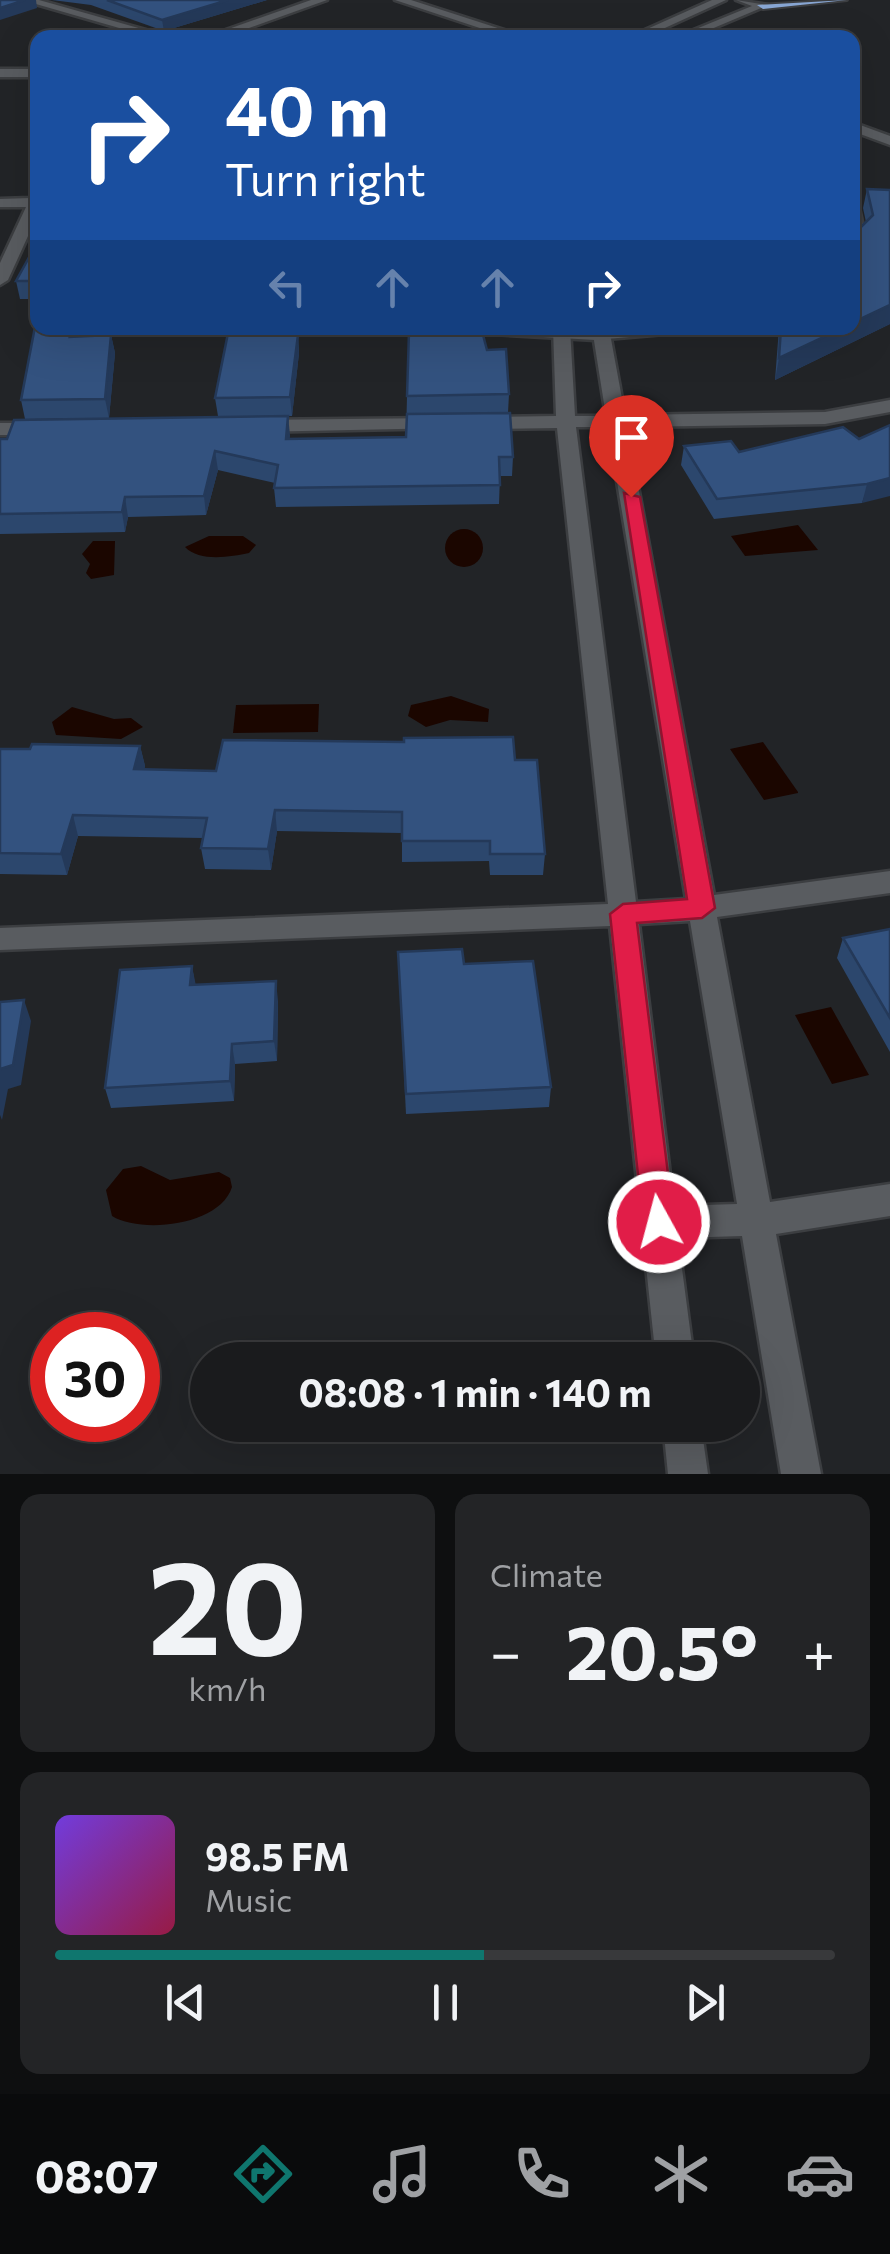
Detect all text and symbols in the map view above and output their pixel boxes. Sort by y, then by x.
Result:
text: 40 m [225,65,389,150]
icon: right [60,70,190,200]
text: Turn right [225,150,426,205]
icon: left [260,260,315,315]
icon: ahead [365,260,420,315]
icon: ahead [470,260,525,315]
icon: right [575,260,630,315]
pin [589,395,674,498]
icon: arrive [604,410,659,465]
position arrow [607,1170,711,1274]
speed limit sign: 30 [30,1312,160,1442]
text: 08:08 · 1 min · 140 m [298,1368,652,1415]
text: 20 [148,1523,307,1682]
text: Climate [490,1554,603,1594]
text: 20.5° [566,1604,758,1695]
text: − [490,1617,521,1684]
text: + [803,1617,835,1684]
text: km/h [189,1668,266,1708]
text: 98.5 FM [205,1832,349,1879]
text: Music [205,1879,292,1919]
icon: previous [158,1975,213,2030]
icon: pause [418,1975,473,2030]
icon: next [678,1975,733,2030]
icon: directions [228,2139,298,2209]
icon: music [367,2139,437,2209]
icon: phone [507,2139,577,2209]
icon: climate [646,2139,716,2209]
icon: car [785,2139,855,2209]
text: 08:07 [35,2147,159,2202]

